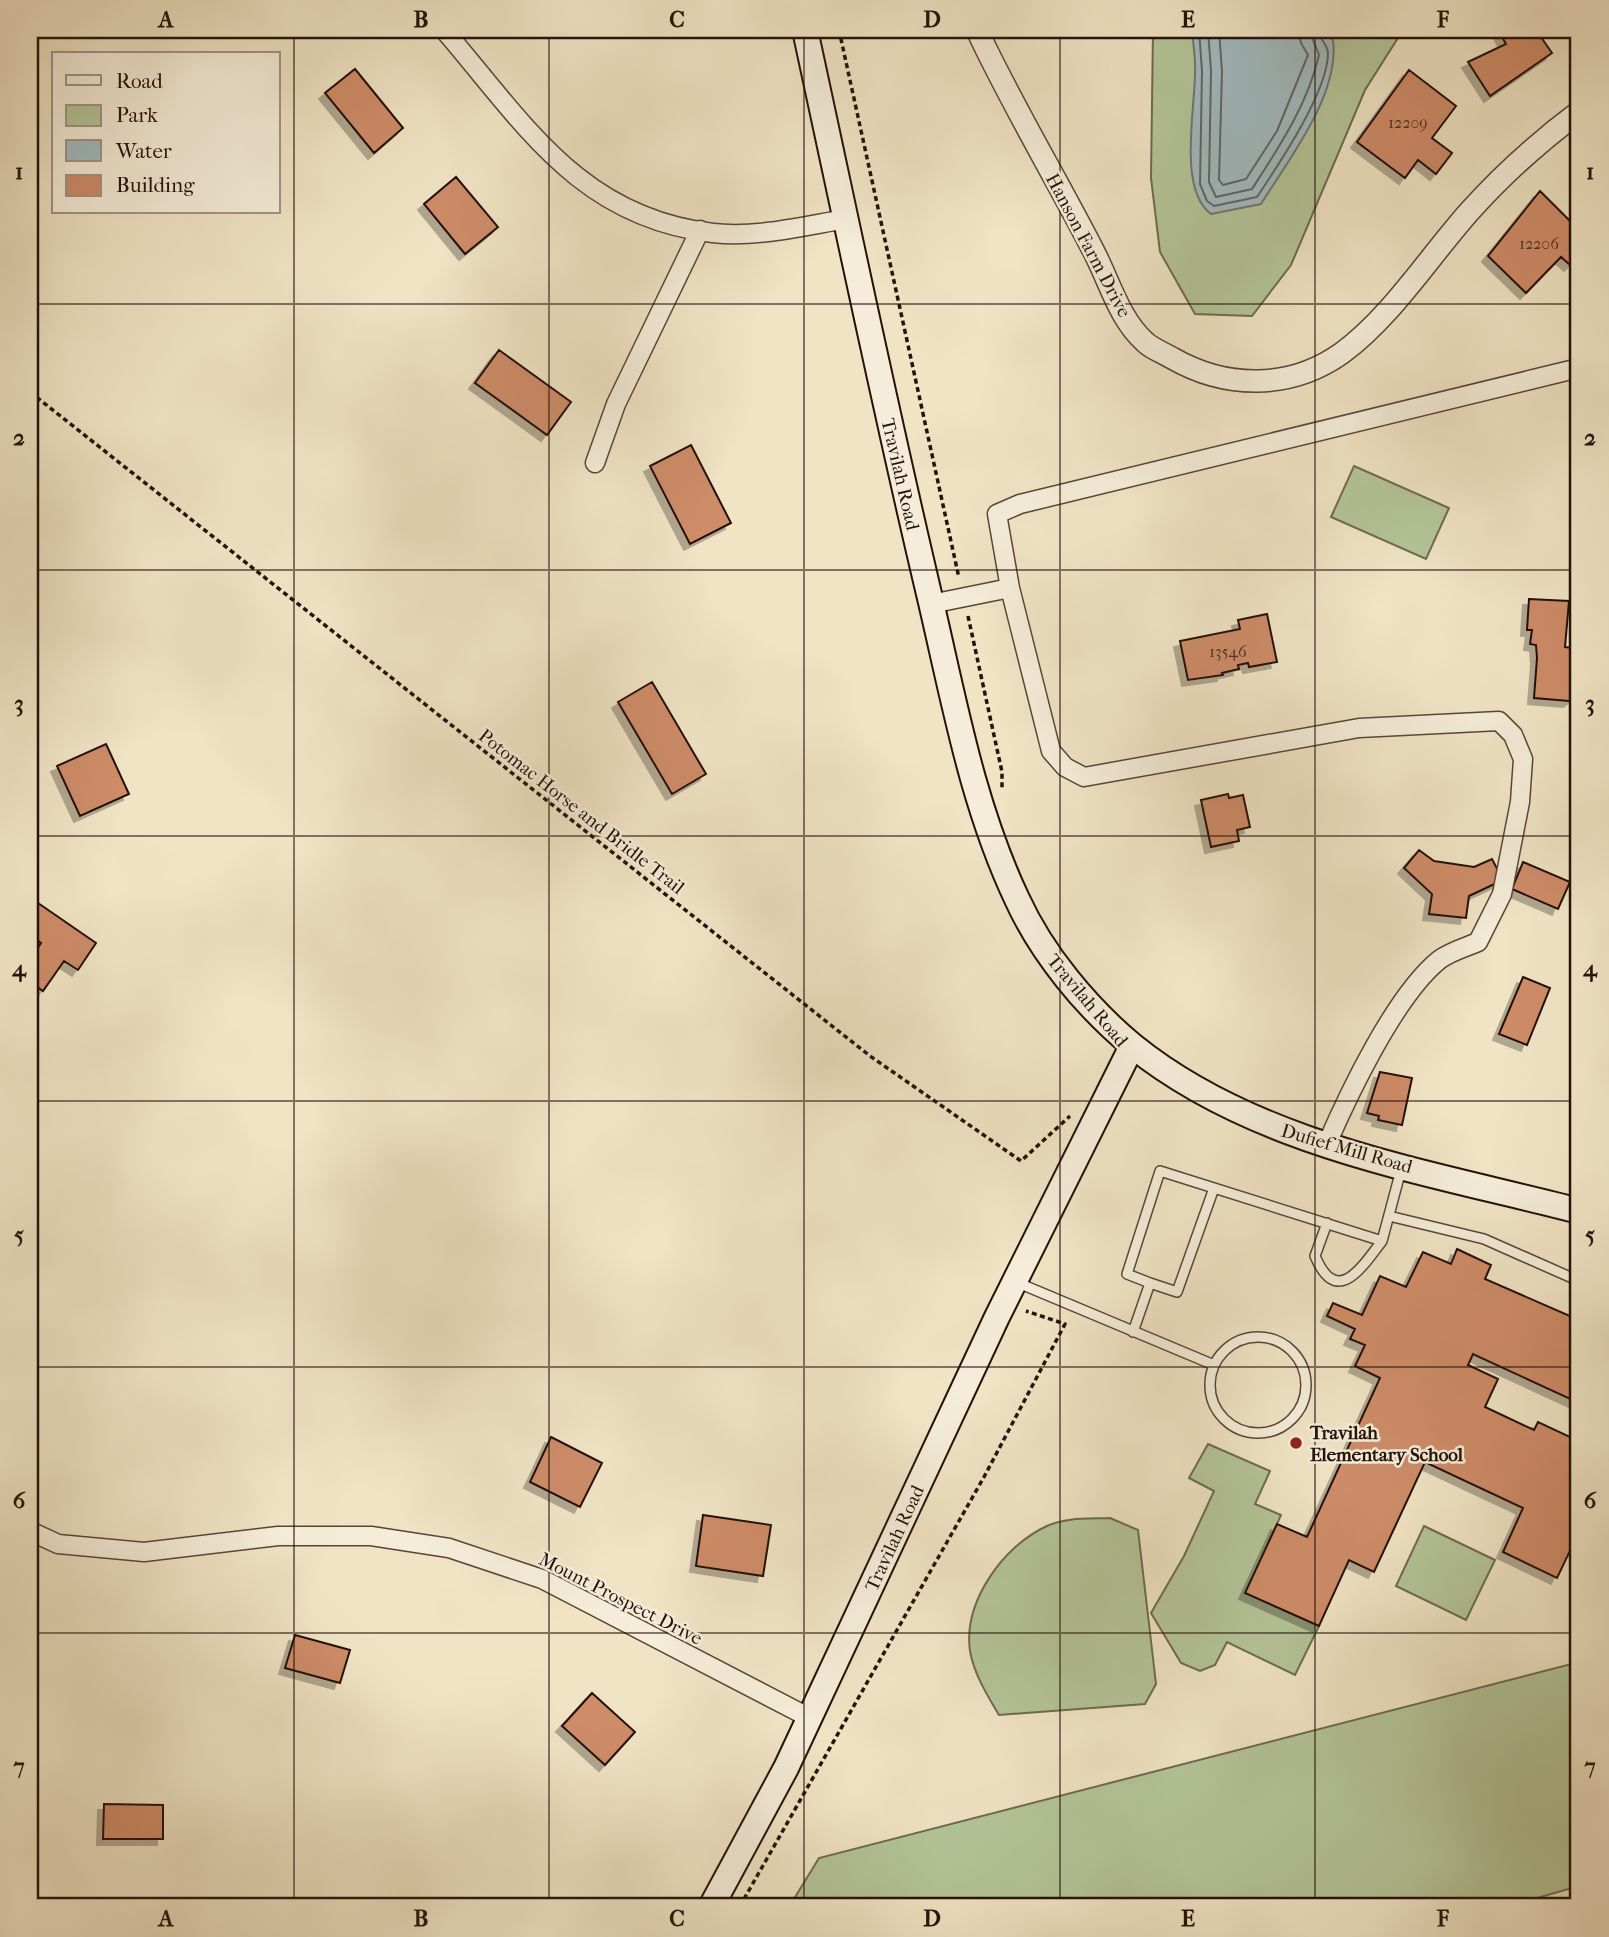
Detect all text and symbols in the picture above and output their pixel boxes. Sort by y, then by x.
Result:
text: A [157,6,175,33]
text: B [414,6,429,33]
text: C [669,6,685,33]
text: D [923,6,941,33]
text: E [1181,6,1195,33]
text: F [1436,6,1450,33]
legend [52,52,280,214]
text: Road [116,69,163,93]
text: Park [116,103,158,127]
house number: 12209 [1388,113,1428,132]
text: Water [115,139,172,163]
text: 1 [15,158,23,185]
text: 1 [1586,158,1594,185]
street label: Hanson Farm Drive [1041,170,1135,321]
text: Building [116,173,195,197]
house number: 12206 [1519,234,1559,253]
street label: Travilah Road [876,416,924,533]
text: 2 [13,424,25,451]
text: 2 [1584,424,1596,451]
house number: 13546 [1209,642,1247,661]
text: 3 [14,690,24,717]
text: 3 [1585,690,1595,717]
street label: Potomac Horse and Bridle Trail [474,725,689,899]
street label: Travilah Road [1042,950,1133,1052]
text: 4 [11,955,27,982]
text: 4 [1582,955,1598,982]
street label: Dufief Mill Road [1279,1120,1415,1178]
text: 5 [14,1221,24,1248]
text: 5 [1585,1221,1595,1248]
place label: Travilah Elementary School [1309,1422,1464,1466]
marker: Travilah Elementary School [1288,1435,1304,1451]
street label: Travilah Road [861,1481,929,1595]
text: 6 [13,1487,26,1514]
text: 6 [1584,1487,1597,1514]
street label: Mount Prospect Drive [535,1548,706,1650]
text: 7 [12,1753,25,1780]
text: 7 [1583,1753,1596,1780]
text: A [157,1905,175,1932]
text: B [414,1905,429,1932]
text: C [669,1905,685,1932]
text: D [923,1905,941,1932]
text: E [1181,1905,1195,1932]
text: F [1436,1905,1450,1932]

